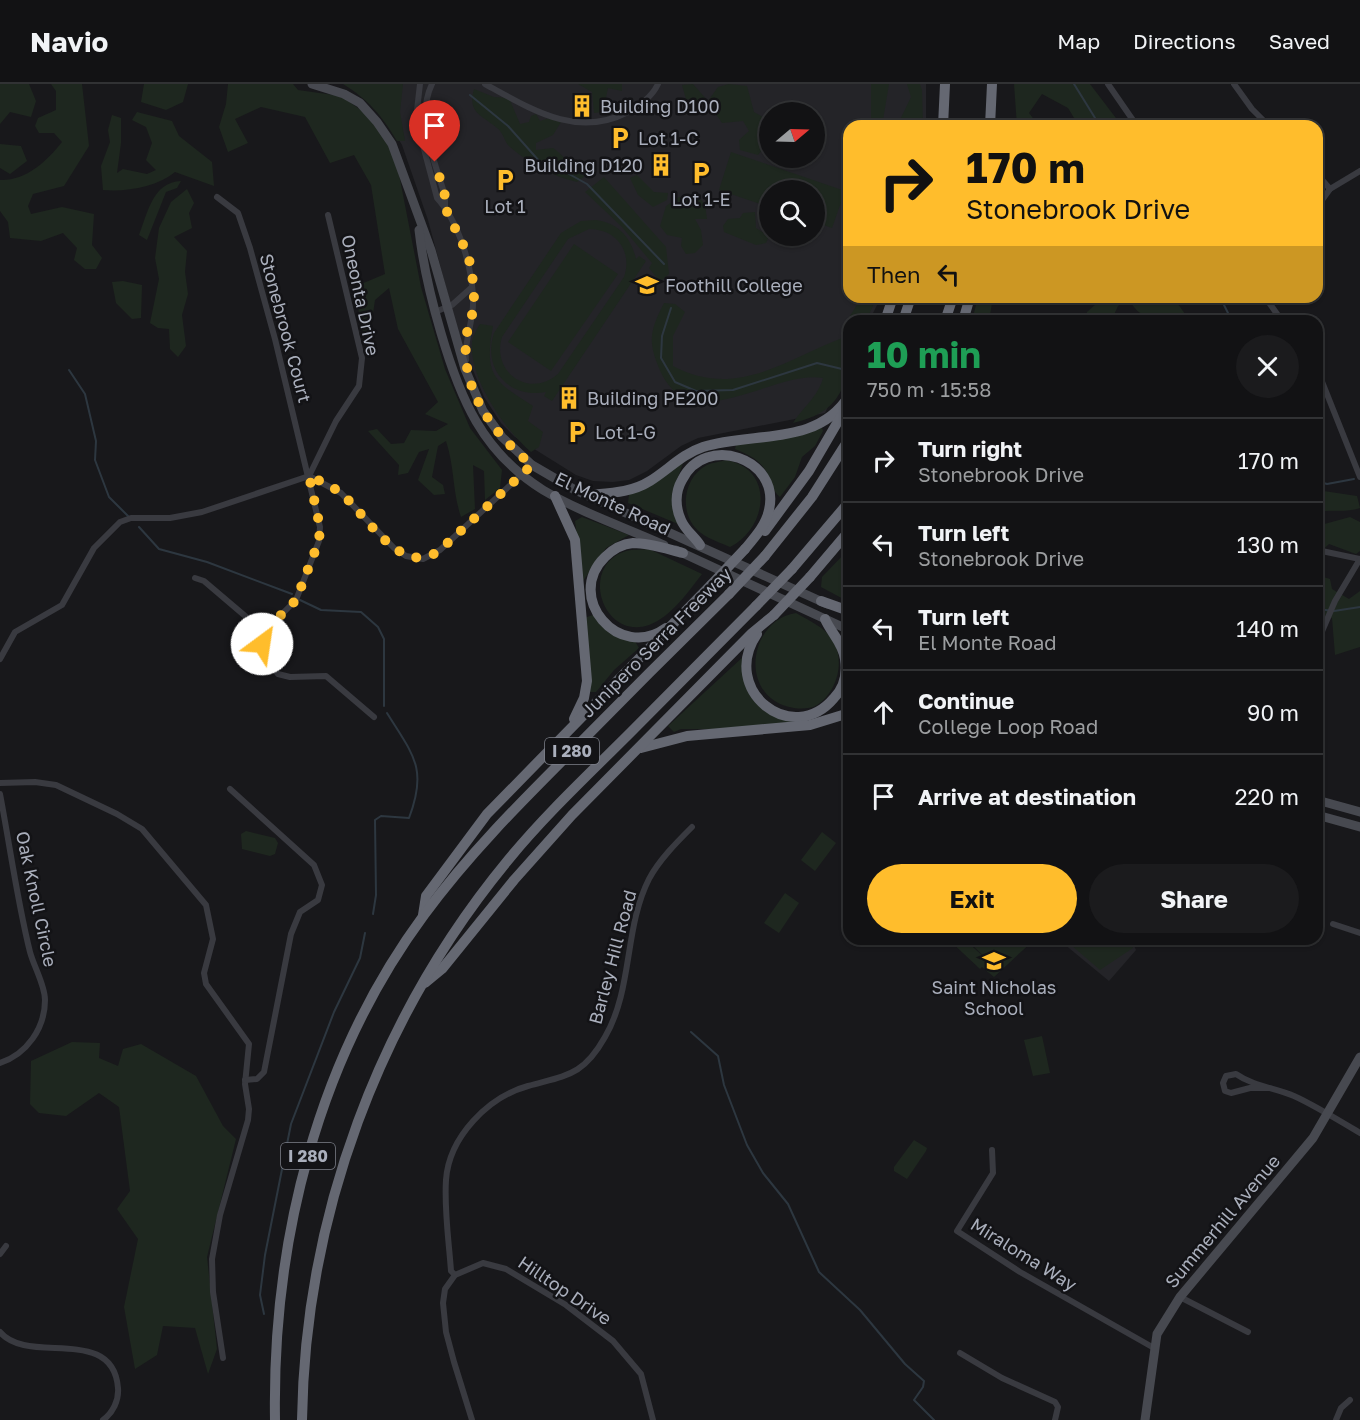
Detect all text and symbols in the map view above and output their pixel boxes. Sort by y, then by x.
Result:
text: Navio [30,25,108,58]
text: Map [1057,28,1100,54]
text: Directions [1133,28,1236,54]
text: Saved [1269,28,1330,54]
building icon: Building D100 [569,93,595,119]
place label: Building D100 [600,95,720,117]
pin [409,100,460,162]
north arrow [759,102,825,168]
map controls [759,102,825,246]
icon: arrive [418,109,451,142]
parking icon: Lot 1-C [607,125,633,151]
place label: Lot 1-C [638,127,698,149]
text: 170 m [966,142,1085,192]
icon: right [867,144,945,222]
building icon: Building D120 [648,152,674,178]
place label: Building D120 [524,154,643,176]
parking icon: Lot 1-E [688,160,714,186]
parking icon: Lot 1 [492,167,518,193]
button: search [759,180,825,246]
place label: Lot 1-E [671,188,731,210]
text: Stonebrook Drive [966,193,1190,225]
place label: Lot 1 [484,195,526,217]
street label: Oneonta Drive [337,233,385,357]
street label: Stonebrook Court [256,251,316,405]
icon: left [932,258,965,291]
text: Then [867,261,920,288]
school or university icon: Foothill College [634,272,660,298]
place label: Foothill College [665,274,803,296]
text: 10 min [867,333,981,376]
button: close [1236,335,1299,398]
text: 750 m · 15:58 [867,377,991,401]
building icon: Building PE200 [556,385,582,411]
place label: Building PE200 [587,387,718,409]
parking icon: Lot 1-G [564,419,590,445]
place label: Lot 1-G [595,421,656,443]
text: Turn right [918,435,1022,462]
icon: right [867,444,900,477]
text: 170 m [1238,447,1299,474]
text: Stonebrook Drive [918,462,1084,486]
street label: El Monte Road [552,467,674,539]
text: Turn left [918,519,1009,546]
icon: left [867,528,900,561]
text: 130 m [1237,531,1299,558]
text: Stonebrook Drive [918,546,1084,570]
street label: Junipero Serra Freeway [576,562,736,722]
text: Turn left [918,603,1009,630]
position arrow [230,612,294,676]
icon: left [867,612,900,645]
text: 140 m [1236,615,1299,642]
text: El Monte Road [918,630,1057,654]
text: Continue [918,687,1014,714]
icon: ahead [867,696,900,729]
text: 90 m [1247,699,1299,726]
text: College Loop Road [918,714,1098,738]
road number: I 280 [545,738,599,764]
icon: arrive [867,780,900,813]
text: Arrive at destination [918,783,1136,810]
text: 220 m [1235,783,1299,810]
street label: Oak Knoll Circle [12,829,62,969]
button: Exit [867,864,1077,933]
button: Share [1089,864,1299,933]
street label: Barley Hill Road [584,887,640,1027]
school or university icon: Saint Nicholas School [981,948,1007,974]
place label: Saint Nicholas School [932,976,1056,1019]
road number: I 280 [281,1143,335,1169]
street label: Summerhill Avenue [1160,1150,1284,1292]
street label: Miraloma Way [967,1213,1081,1295]
street label: Hilltop Drive [514,1251,616,1329]

